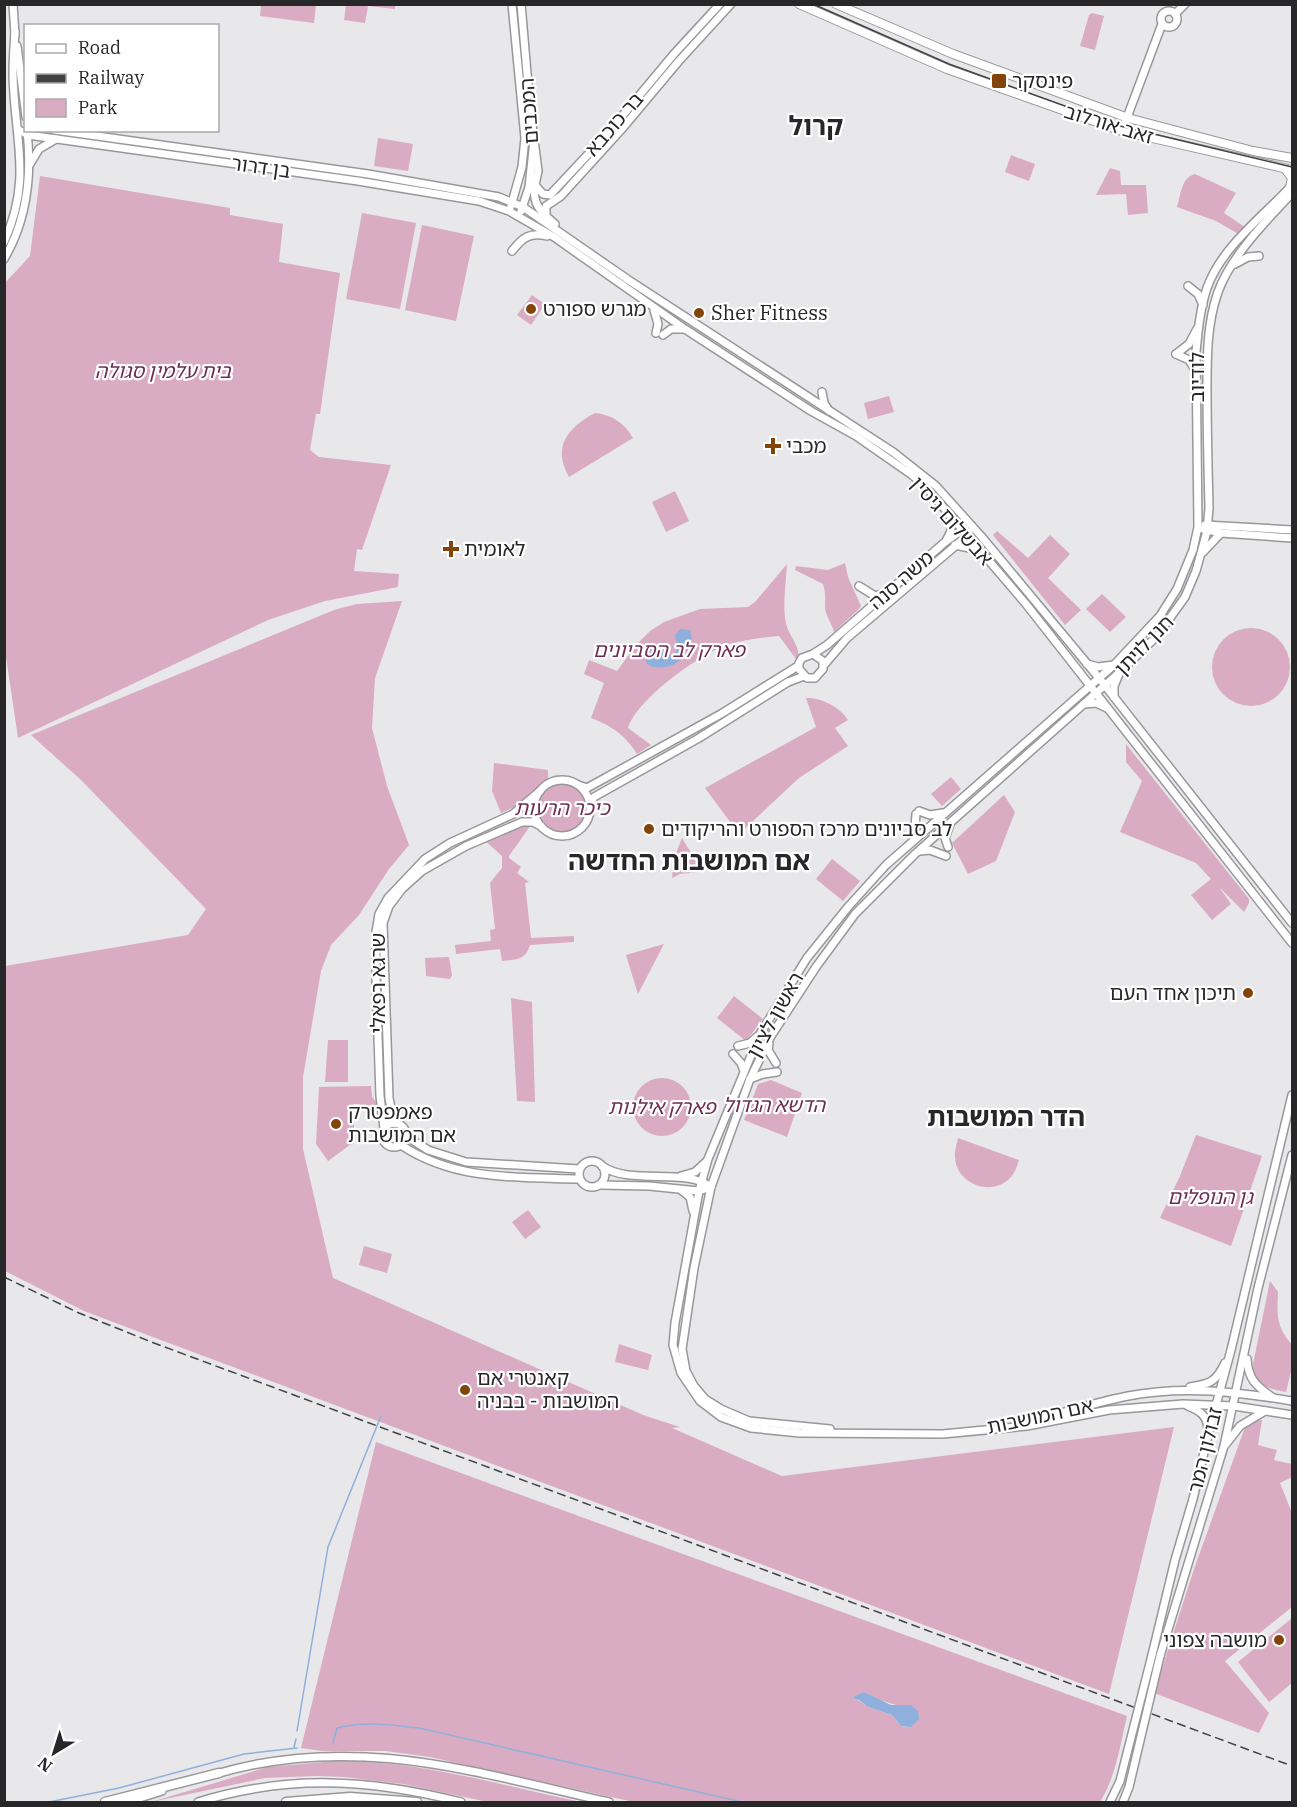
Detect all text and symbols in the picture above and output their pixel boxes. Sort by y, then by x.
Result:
legend [24,24,219,132]
text: Road [78,36,121,59]
text: Railway [78,66,144,89]
place label: פינסקר [1012,67,1073,94]
marker: פינסקר [990,72,1008,90]
street label: המכבים [513,77,544,145]
street label: בר כוכבא [578,86,649,161]
text: Park [78,96,118,119]
street label: זאב אורלוב [1061,97,1157,150]
district label: קרול [789,108,843,142]
street label: בן דרור [230,149,292,184]
place label: מגרש ספורט [543,295,647,322]
place label: Sher Fitness [711,299,828,326]
marker: מגרש ספורט [524,302,538,316]
marker: Sher Fitness [692,306,706,320]
street label: לודיוב [1183,352,1210,402]
park label: בית עלמין סגולה [95,357,232,384]
place label: מכבי [786,432,826,459]
marker: מכבי [764,437,782,455]
street label: אבשלום גיסין [905,470,1000,571]
place label: לאומית [464,535,526,562]
marker: לאומית [442,540,460,558]
street label: משה סנה [862,544,939,615]
street label: חנן לויתן [1108,609,1179,681]
park label: פארק לב הסביונים [593,636,747,663]
park label: כיכר הרעות [514,794,612,821]
place label: לב סביונים מרכז הספורט והריקודים [661,815,952,842]
marker: לב סביונים מרכז הספורט והריקודים [642,822,656,836]
district label: אם המושבות החדשה [568,843,810,877]
street label: שרגא רפאלי [364,933,391,1033]
street label: ראשון לציון [740,967,809,1062]
place label: תיכון אחד העם [1110,979,1236,1006]
marker: תיכון אחד העם [1241,986,1255,1000]
park label: הדשא הגדול [723,1091,827,1118]
park label: פארק אילנות [608,1093,718,1120]
place label: פאמפטרק אם המושבות [348,1098,456,1148]
district label: הדר המושבות [927,1099,1085,1133]
marker: פאמפטרק אם המושבות [329,1117,343,1131]
park label: גן הנופלים [1167,1183,1254,1210]
place label: קאנטרי אם המושבות - בבניה [477,1364,619,1414]
marker: קאנטרי אם המושבות - בבניה [458,1383,472,1397]
street label: אם המושבות [984,1391,1096,1440]
street label: זבולון המר [1181,1404,1228,1496]
place label: מושבה צפוני [1163,1626,1267,1653]
marker: מושבה צפוני [1272,1633,1286,1647]
north arrow [24,1723,84,1783]
text: N [34,1753,56,1777]

